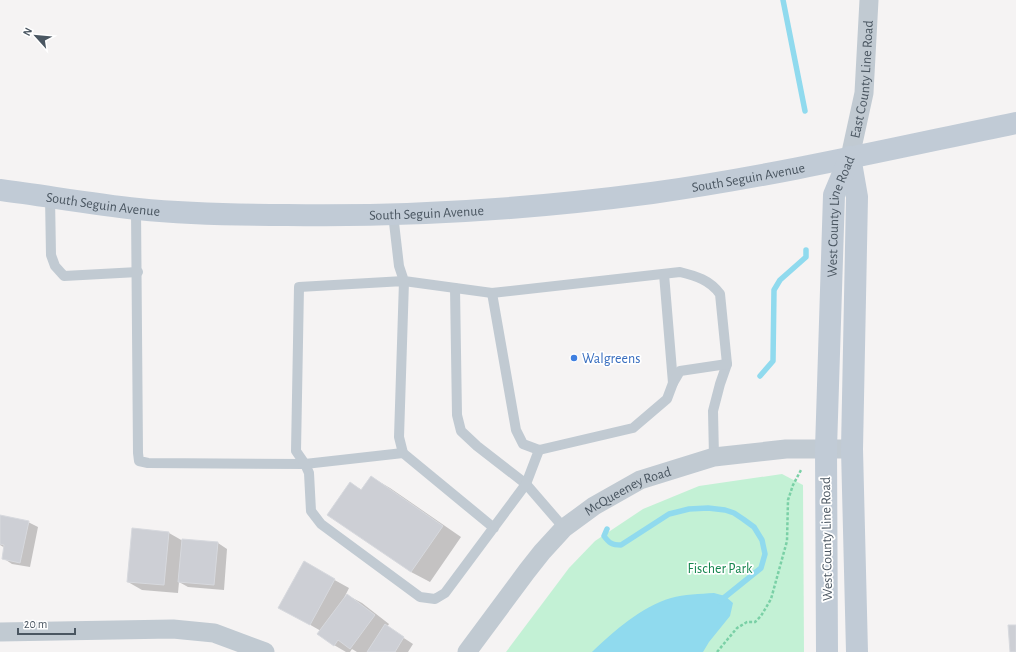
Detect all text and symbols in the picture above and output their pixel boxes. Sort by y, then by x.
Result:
north arrow [16,16,56,56]
street label: East County Line Road [848,20,876,140]
text: N [21,26,34,38]
street label: West County Line Road [825,154,858,278]
street label: South Seguin Avenue [691,161,806,195]
street label: South Seguin Avenue [45,191,160,219]
street label: South Seguin Avenue [369,204,484,223]
place label: Walgreens [582,352,640,366]
marker: Walgreens [569,353,579,363]
street label: McQueeney Road [582,465,673,519]
street label: West County Line Road [819,477,835,601]
park label: Fischer Park [688,562,753,576]
scale bar [18,610,75,636]
text: 20 m [24,618,47,630]

